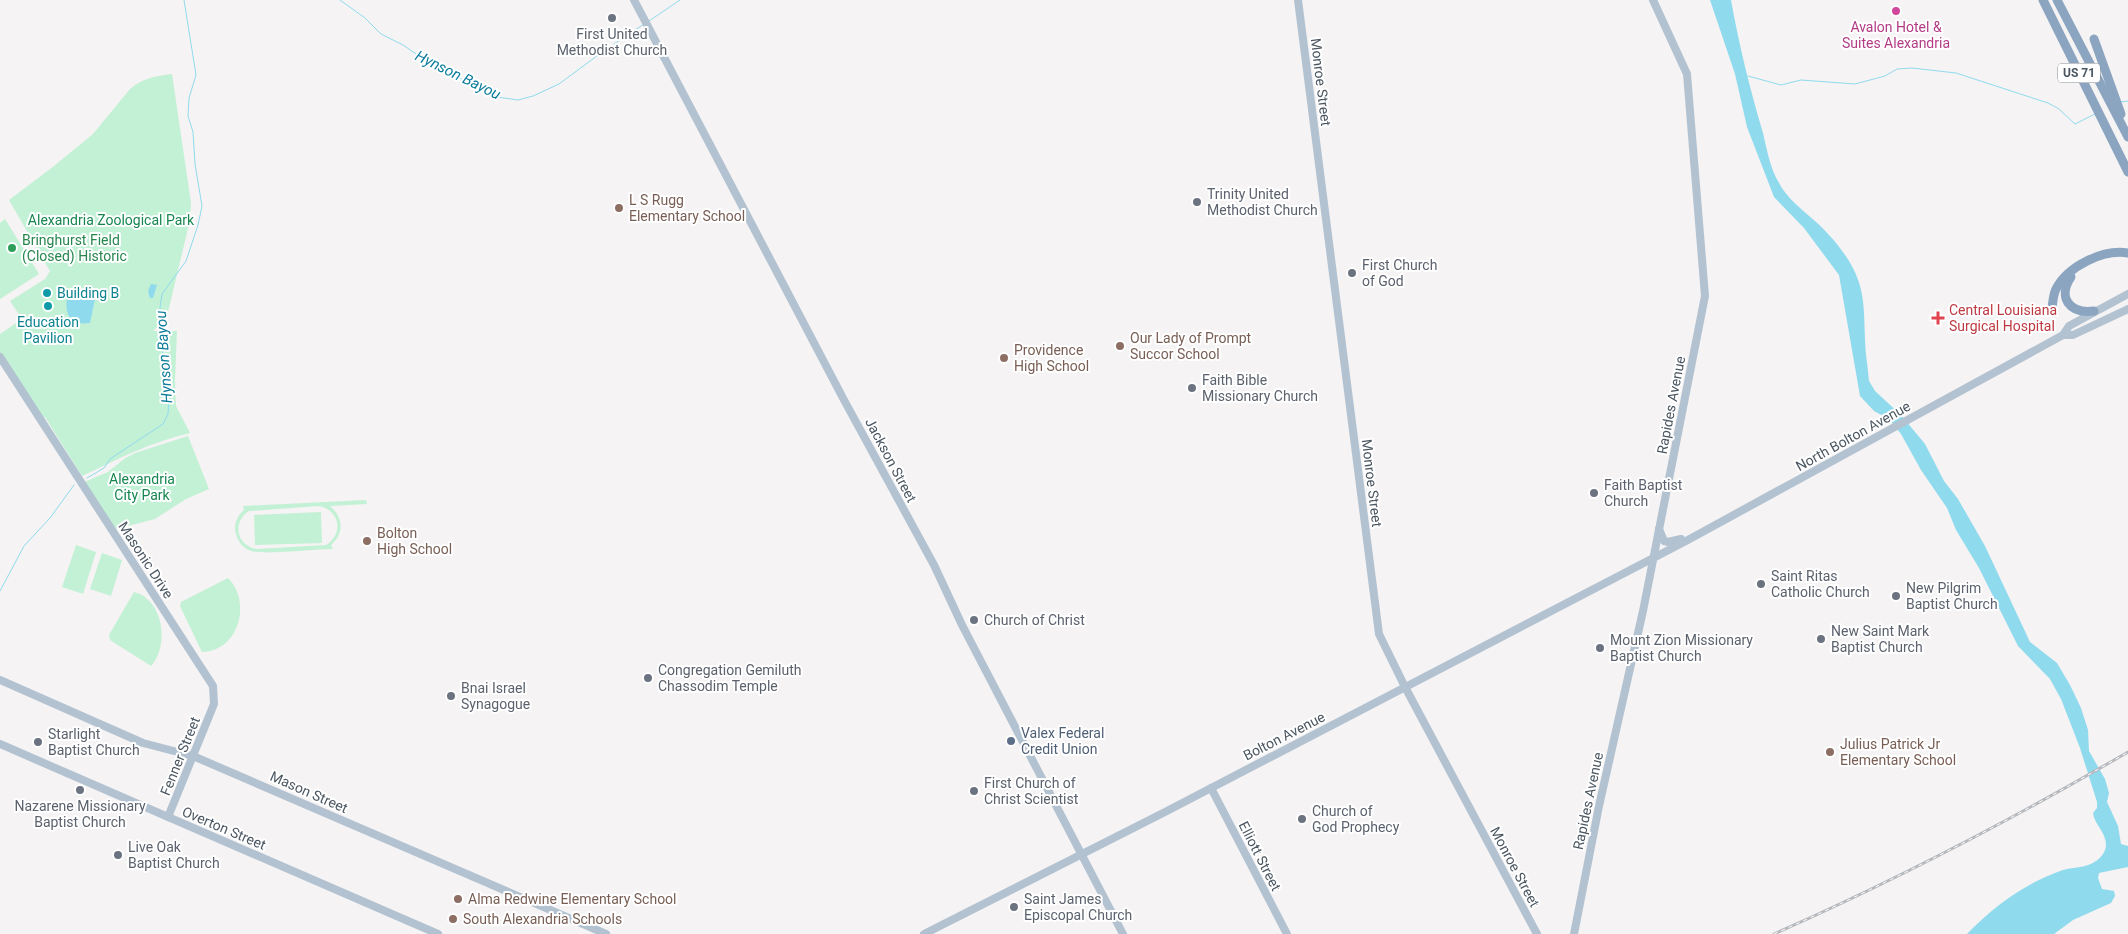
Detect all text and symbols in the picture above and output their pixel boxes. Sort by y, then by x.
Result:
marker: Avalon Hotel & Suites Alexandria [1890,5,1902,17]
marker: First United Methodist Church [606,12,618,24]
place label: Avalon Hotel & Suites Alexandria [1842,19,1950,51]
place label: First United Methodist Church [557,26,667,58]
street label: Monroe Street [1308,37,1334,127]
water label: Hynson Bayou [412,47,504,103]
road number: US 71 [2058,64,2100,82]
place label: Trinity United Methodist Church [1207,186,1318,218]
place label: L S Rugg Elementary School [629,192,745,224]
marker: Trinity United Methodist Church [1191,196,1203,208]
marker: L S Rugg Elementary School [613,202,625,214]
park label: Alexandria Zoological Park [28,212,195,228]
place label: Bringhurst Field (Closed) Historic [22,232,127,265]
marker: Bringhurst Field (Closed) Historic [6,242,18,254]
place label: First Church of God [1362,257,1437,289]
marker: First Church of God [1346,267,1358,279]
place label: Building B [57,285,119,301]
marker: Building B [41,287,53,299]
marker: Education Pavilion [42,300,54,312]
place label: Central Louisiana Surgical Hospital [1949,302,2057,334]
water label: Hynson Bayou [152,310,176,404]
marker: Central Louisiana Surgical Hospital [1931,311,1945,325]
place label: Education Pavilion [17,314,79,346]
place label: Our Lady of Prompt Succor School [1130,330,1252,362]
marker: Our Lady of Prompt Succor School [1114,340,1126,352]
place label: Providence High School [1014,342,1089,374]
marker: Providence High School [998,352,1010,364]
street label: Rapides Avenue [1654,355,1688,455]
place label: Faith Bible Missionary Church [1202,372,1318,404]
marker: Faith Bible Missionary Church [1186,382,1198,394]
street label: North Bolton Avenue [1793,398,1913,474]
street label: Jackson Street [862,415,920,505]
street label: Monroe Street [1359,438,1385,528]
park label: Alexandria City Park [109,471,175,503]
place label: Faith Baptist Church [1604,477,1683,509]
marker: Faith Baptist Church [1588,487,1600,499]
street label: Masonic Drive [115,519,177,601]
place label: Bolton High School [377,525,452,557]
marker: Bolton High School [361,535,373,547]
place label: Saint Ritas Catholic Church [1771,568,1870,600]
marker: Saint Ritas Catholic Church [1755,578,1767,590]
place label: New Pilgrim Baptist Church [1906,580,1998,612]
marker: New Pilgrim Baptist Church [1890,590,1902,602]
place label: Church of Christ [984,612,1085,628]
marker: Church of Christ [968,614,980,626]
place label: New Saint Mark Baptist Church [1831,623,1930,655]
place label: Mount Zion Missionary Baptist Church [1610,632,1753,664]
marker: New Saint Mark Baptist Church [1815,633,1827,645]
marker: Mount Zion Missionary Baptist Church [1594,642,1606,654]
place label: Congregation Gemiluth Chassodim Temple [658,662,801,694]
marker: Congregation Gemiluth Chassodim Temple [642,672,654,684]
place label: Bnai Israel Synagogue [461,680,530,712]
marker: Bnai Israel Synagogue [445,690,457,702]
street label: Bolton Avenue [1240,709,1328,763]
street label: Fenner Street [157,714,203,798]
place label: Valex Federal Credit Union [1021,725,1104,757]
place label: Starlight Baptist Church [48,726,140,758]
marker: Valex Federal Credit Union [1005,735,1017,747]
marker: Starlight Baptist Church [32,736,44,748]
place label: Julius Patrick Jr Elementary School [1840,736,1956,768]
marker: Julius Patrick Jr Elementary School [1824,746,1836,758]
street label: Rapides Avenue [1570,751,1606,851]
street label: Mason Street [268,768,351,816]
place label: First Church of Christ Scientist [984,775,1079,807]
marker: Nazarene Missionary Baptist Church [74,784,86,796]
marker: First Church of Christ Scientist [968,785,980,797]
place label: Nazarene Missionary Baptist Church [14,798,146,830]
street label: Overton Street [180,803,269,853]
place label: Church of God Prophecy [1312,803,1400,835]
marker: Church of God Prophecy [1296,813,1308,825]
street label: Elliott Street [1236,819,1285,894]
street label: Monroe Street [1487,824,1543,910]
place label: Live Oak Baptist Church [128,839,220,871]
marker: Live Oak Baptist Church [112,849,124,861]
place label: Alma Redwine Elementary School [468,891,677,907]
place label: Saint James Episcopal Church [1024,891,1132,923]
marker: Alma Redwine Elementary School [452,893,464,905]
marker: Saint James Episcopal Church [1008,901,1020,913]
place label: South Alexandria Schools [463,911,622,927]
marker: South Alexandria Schools [447,913,459,925]

